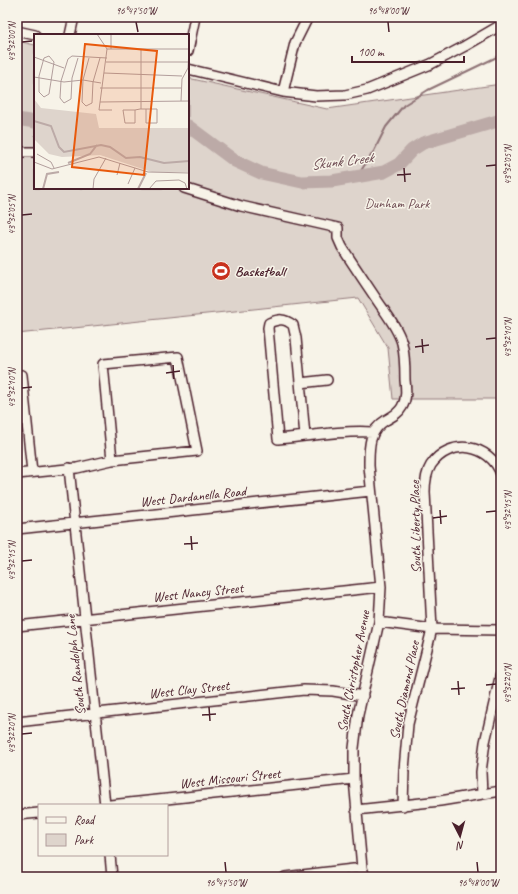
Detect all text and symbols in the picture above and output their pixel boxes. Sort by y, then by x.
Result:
text: 96°47'50"W [116,4,158,17]
text: 96°48'00"W [368,4,410,17]
text: 43°32'00"N [5,20,18,62]
inset map [34,34,189,189]
scale bar [352,38,464,64]
text: 100 m [358,44,385,60]
text: 43°32'05"N [501,143,514,185]
water label: Skunk Creek [310,148,377,175]
text: 43°32'05"N [5,193,18,235]
park label: Dunham Park [365,195,430,212]
sports icon: Basketball [210,260,232,282]
place label: Basketball [235,263,288,280]
text: 43°32'10"N [501,316,514,358]
text: 43°32'10"N [5,366,18,408]
street label: South Liberty Place [406,479,425,574]
street label: West Dardanella Road [139,482,249,510]
text: 43°32'15"N [501,489,514,531]
text: 43°32'15"N [5,539,18,581]
street label: West Nancy Street [152,579,245,606]
street label: South Christopher Avenue [333,608,374,733]
street label: South Randolph Lane [62,613,89,716]
street label: South Diamond Place [386,638,424,741]
text: 43°32'20"N [501,662,514,704]
street label: West Clay Street [148,677,231,702]
text: 43°32'20"N [5,712,18,754]
street label: West Missouri Street [179,765,283,792]
legend [38,804,168,856]
text: Road [74,812,96,828]
north arrow [440,816,480,856]
text: Park [74,832,95,848]
text: N [455,839,465,853]
text: 96°47'50"W [206,876,248,889]
text: 96°48'00"W [458,876,500,889]

